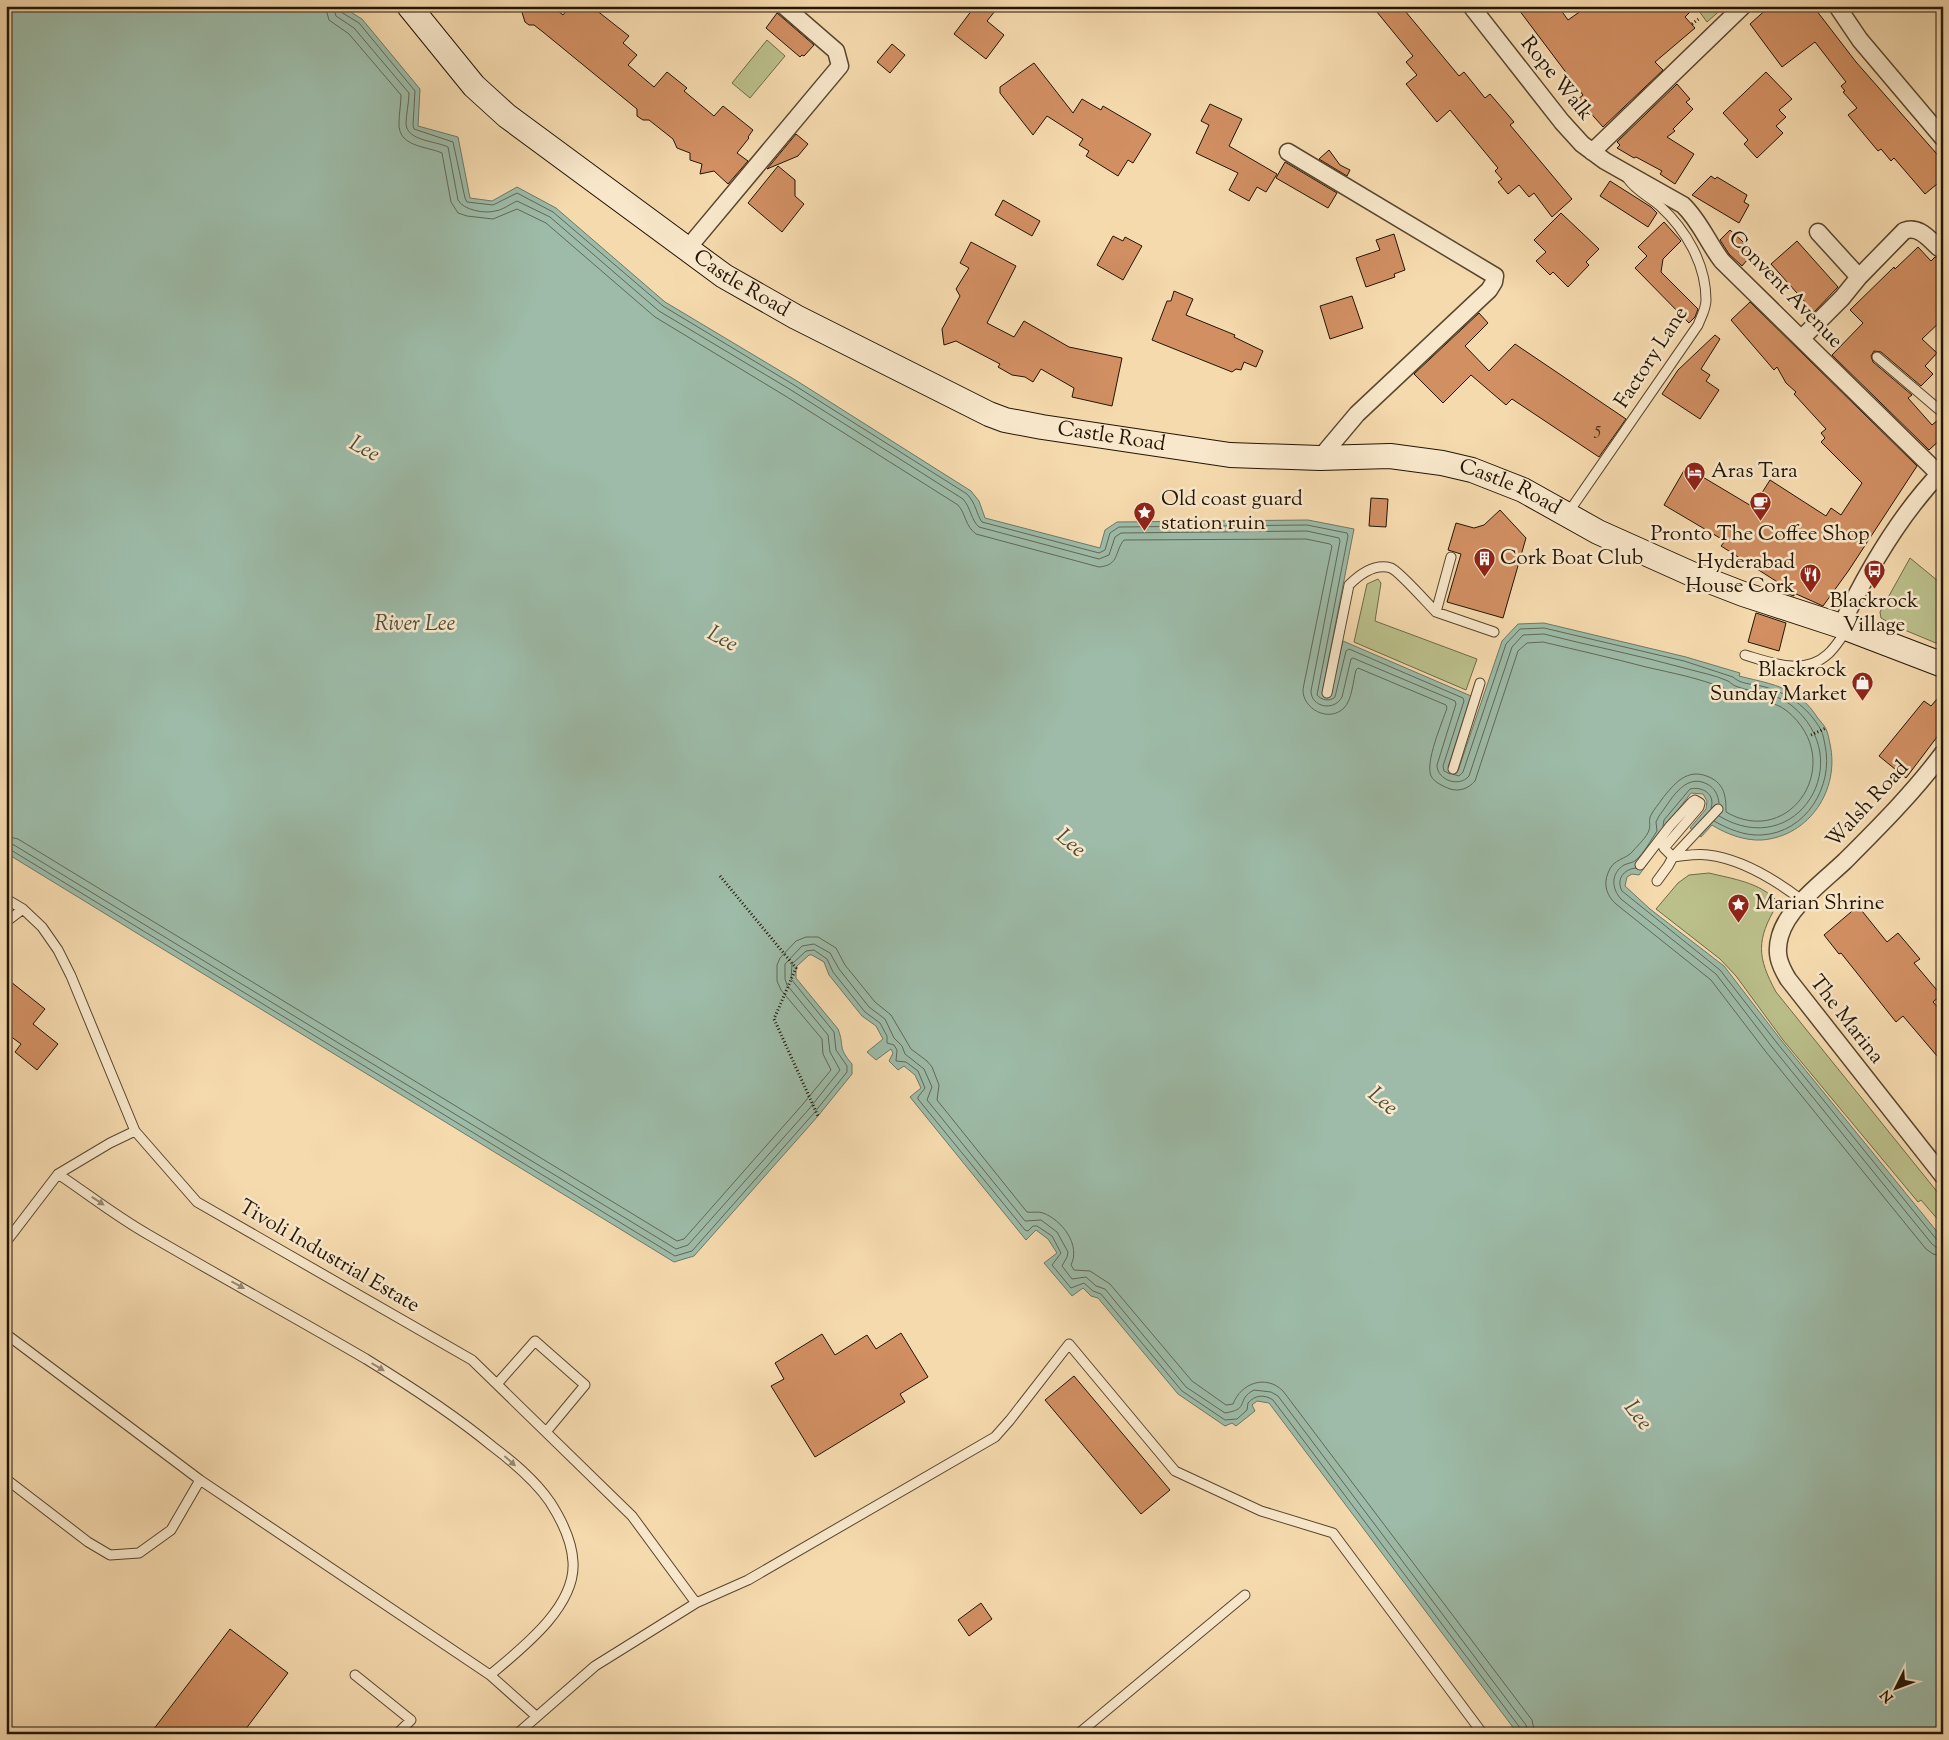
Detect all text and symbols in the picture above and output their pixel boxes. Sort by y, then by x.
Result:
street label: Rope Walk [1513,30,1600,128]
street label: Convent Avenue [1721,224,1849,356]
street label: Castle Road [686,243,795,325]
street label: Factory Lane [1608,301,1696,415]
street label: Castle Road [1055,414,1168,460]
house number: 5 [1594,416,1602,443]
water label: Lee [343,429,385,471]
street label: Castle Road [1456,452,1567,523]
place label: Aras Tara [1711,457,1798,487]
hotel icon: Aras Tara [1683,460,1707,491]
place label: Old coast guard station ruin [1161,485,1303,539]
cafe icon: Pronto The Coffee Shop [1748,491,1772,522]
place icon: Old coast guard station ruin [1133,500,1157,531]
place label: Pronto The Coffee Shop [1650,520,1870,550]
place label: Cork Boat Club [1500,544,1643,574]
building icon: Cork Boat Club [1472,547,1496,578]
place label: Hyderabad House Cork [1685,548,1796,602]
bus stop icon: Blackrock Village [1862,558,1886,589]
restaurant icon: Hyderabad House Cork [1799,563,1823,594]
place label: Blackrock Village [1830,587,1919,641]
water label: River Lee [375,609,456,641]
water label: Lee [701,619,743,661]
place label: Blackrock Sunday Market [1710,656,1848,710]
shop icon: Blackrock Sunday Market [1851,671,1875,702]
street label: Walsh Road [1820,754,1917,855]
water label: Lee [1048,822,1092,866]
place label: Marian Shrine [1755,889,1885,919]
place icon: Marian Shrine [1727,892,1751,923]
street label: The Marina [1802,969,1891,1071]
water label: Lee [1360,1080,1404,1124]
street label: Tivoli Industrial Estate [233,1193,425,1321]
one-way arrow [92,1196,105,1206]
one-way arrow [230,1281,245,1289]
one-way arrow [371,1362,384,1371]
water label: Lee [1615,1394,1659,1438]
one-way arrow [504,1455,517,1466]
north arrow [1872,1662,1922,1712]
text: N [1877,1685,1899,1706]

